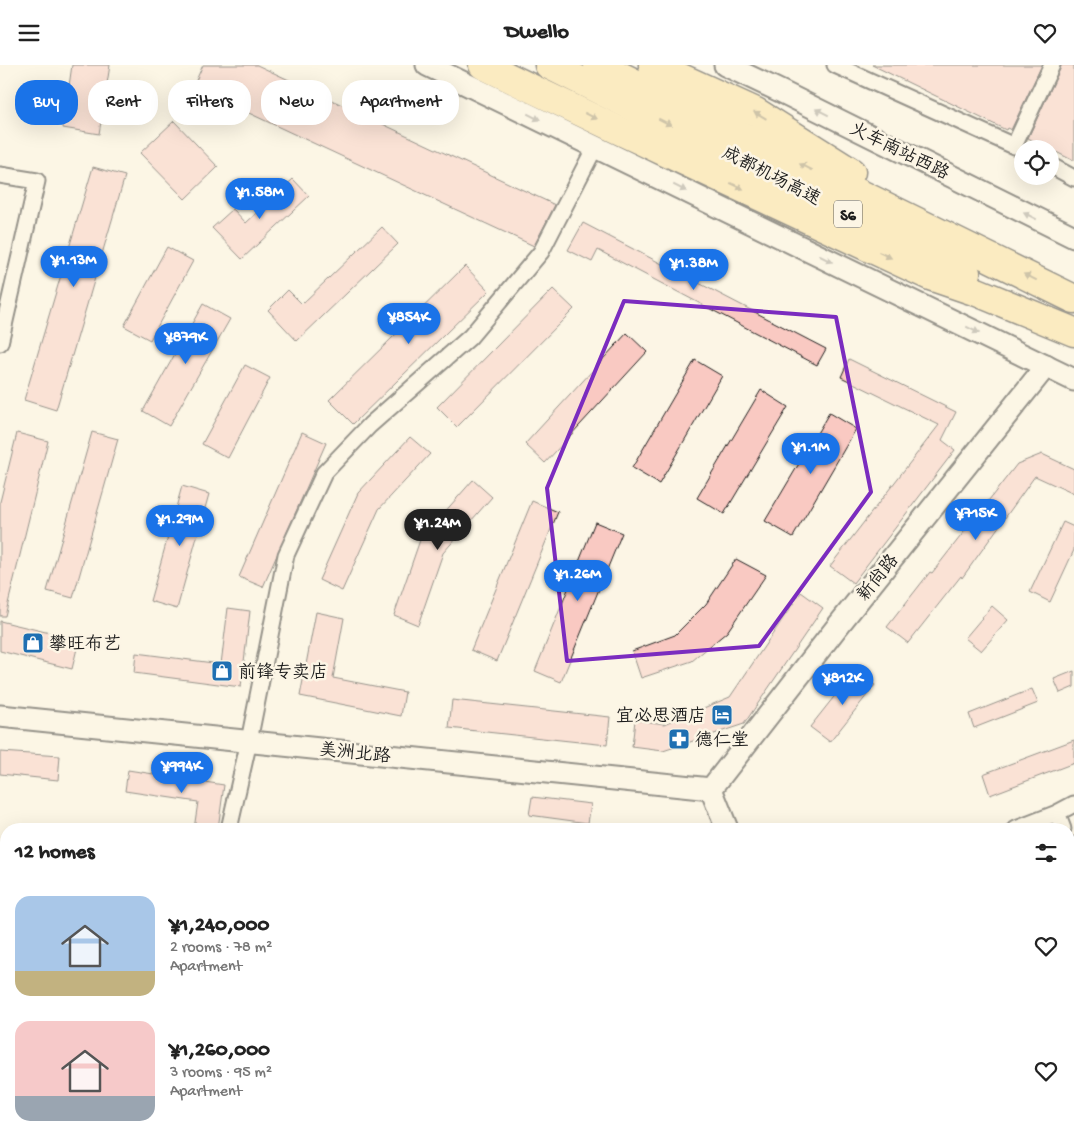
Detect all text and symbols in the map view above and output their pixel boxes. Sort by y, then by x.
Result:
icon: menu [15,19,43,47]
icon: heart [1031,19,1059,47]
text: Dwello [505,20,569,46]
chip: Buy [15,80,78,125]
chip: Rent [88,80,158,125]
chip: Filters [168,80,251,125]
chip: New [261,80,332,125]
chip: Apartment [342,80,459,125]
one-way arrow [815,108,829,116]
one-way arrow [753,111,766,120]
one-way arrow [583,112,598,120]
one-way arrow [527,113,541,121]
one-way arrow [658,118,672,126]
street label: 火车南站西路 [846,118,952,185]
map controls [1014,140,1059,185]
button: locate [1014,140,1059,185]
street label: 成都机场高速 [718,142,824,211]
one-way arrow [799,163,813,171]
pin: ¥1.58M [219,177,301,220]
one-way arrow [730,182,744,190]
text: ¥1.58M [236,184,284,203]
one-way arrow [673,184,687,192]
road number: S6 [834,201,862,227]
one-way arrow [1023,211,1038,220]
pin: ¥1.13M [33,245,115,288]
pin: ¥1.38M [653,249,735,291]
one-way arrow [877,251,892,259]
text: ¥1.13M [52,252,96,271]
text: ¥1.38M [670,255,718,274]
one-way arrow [819,255,834,263]
one-way arrow [1023,273,1037,281]
pin: ¥854K [374,303,444,345]
text: ¥854K [389,309,429,328]
pin: ¥879K [151,323,221,365]
one-way arrow [965,326,980,334]
text: ¥879K [165,329,207,348]
pin: ¥1.1M [776,433,846,475]
text: ¥1.1M [793,439,829,458]
pin: ¥715K [941,499,1011,541]
pin: ¥1.29M [139,505,221,547]
text: ¥715K [956,505,996,524]
pin: ¥1.24M [397,509,479,551]
text: ¥1.29M [157,511,203,530]
text: ¥1.24M [415,515,461,534]
street label: 新尚路 [853,550,904,606]
pin: ¥1.26M [537,559,619,602]
text: ¥1.26M [555,566,601,585]
shop icon: 攀旺布艺 [21,631,45,655]
place label: 攀旺布艺 [49,634,121,656]
shop icon: 前锋专卖店 [210,659,234,683]
place label: 前锋专卖店 [238,662,328,684]
pin: ¥812K [808,663,878,706]
text: ¥812K [823,670,863,689]
hotel icon: 宜必思酒店 [710,703,734,727]
place label: 宜必思酒店 [616,706,706,728]
pharmacy icon: 德仁堂 [667,727,691,751]
place label: 德仁堂 [695,730,749,752]
street label: 美洲北路 [318,739,392,769]
pin: ¥994K [147,751,217,794]
text: ¥994K [162,758,202,777]
icon: filters [1032,839,1060,867]
text: 12 homes [15,841,94,866]
text: ¥1,240,000 [170,914,269,939]
icon: home [55,916,115,976]
icon: heart [1032,932,1060,960]
text: 2 rooms · 78 m² [170,939,272,958]
text: Apartment [170,958,242,977]
text: ¥1,260,000 [170,1039,270,1064]
icon: home [55,1041,115,1101]
icon: heart [1032,1057,1060,1085]
text: 3 rooms · 95 m² [170,1064,272,1083]
text: Apartment [170,1083,242,1102]

